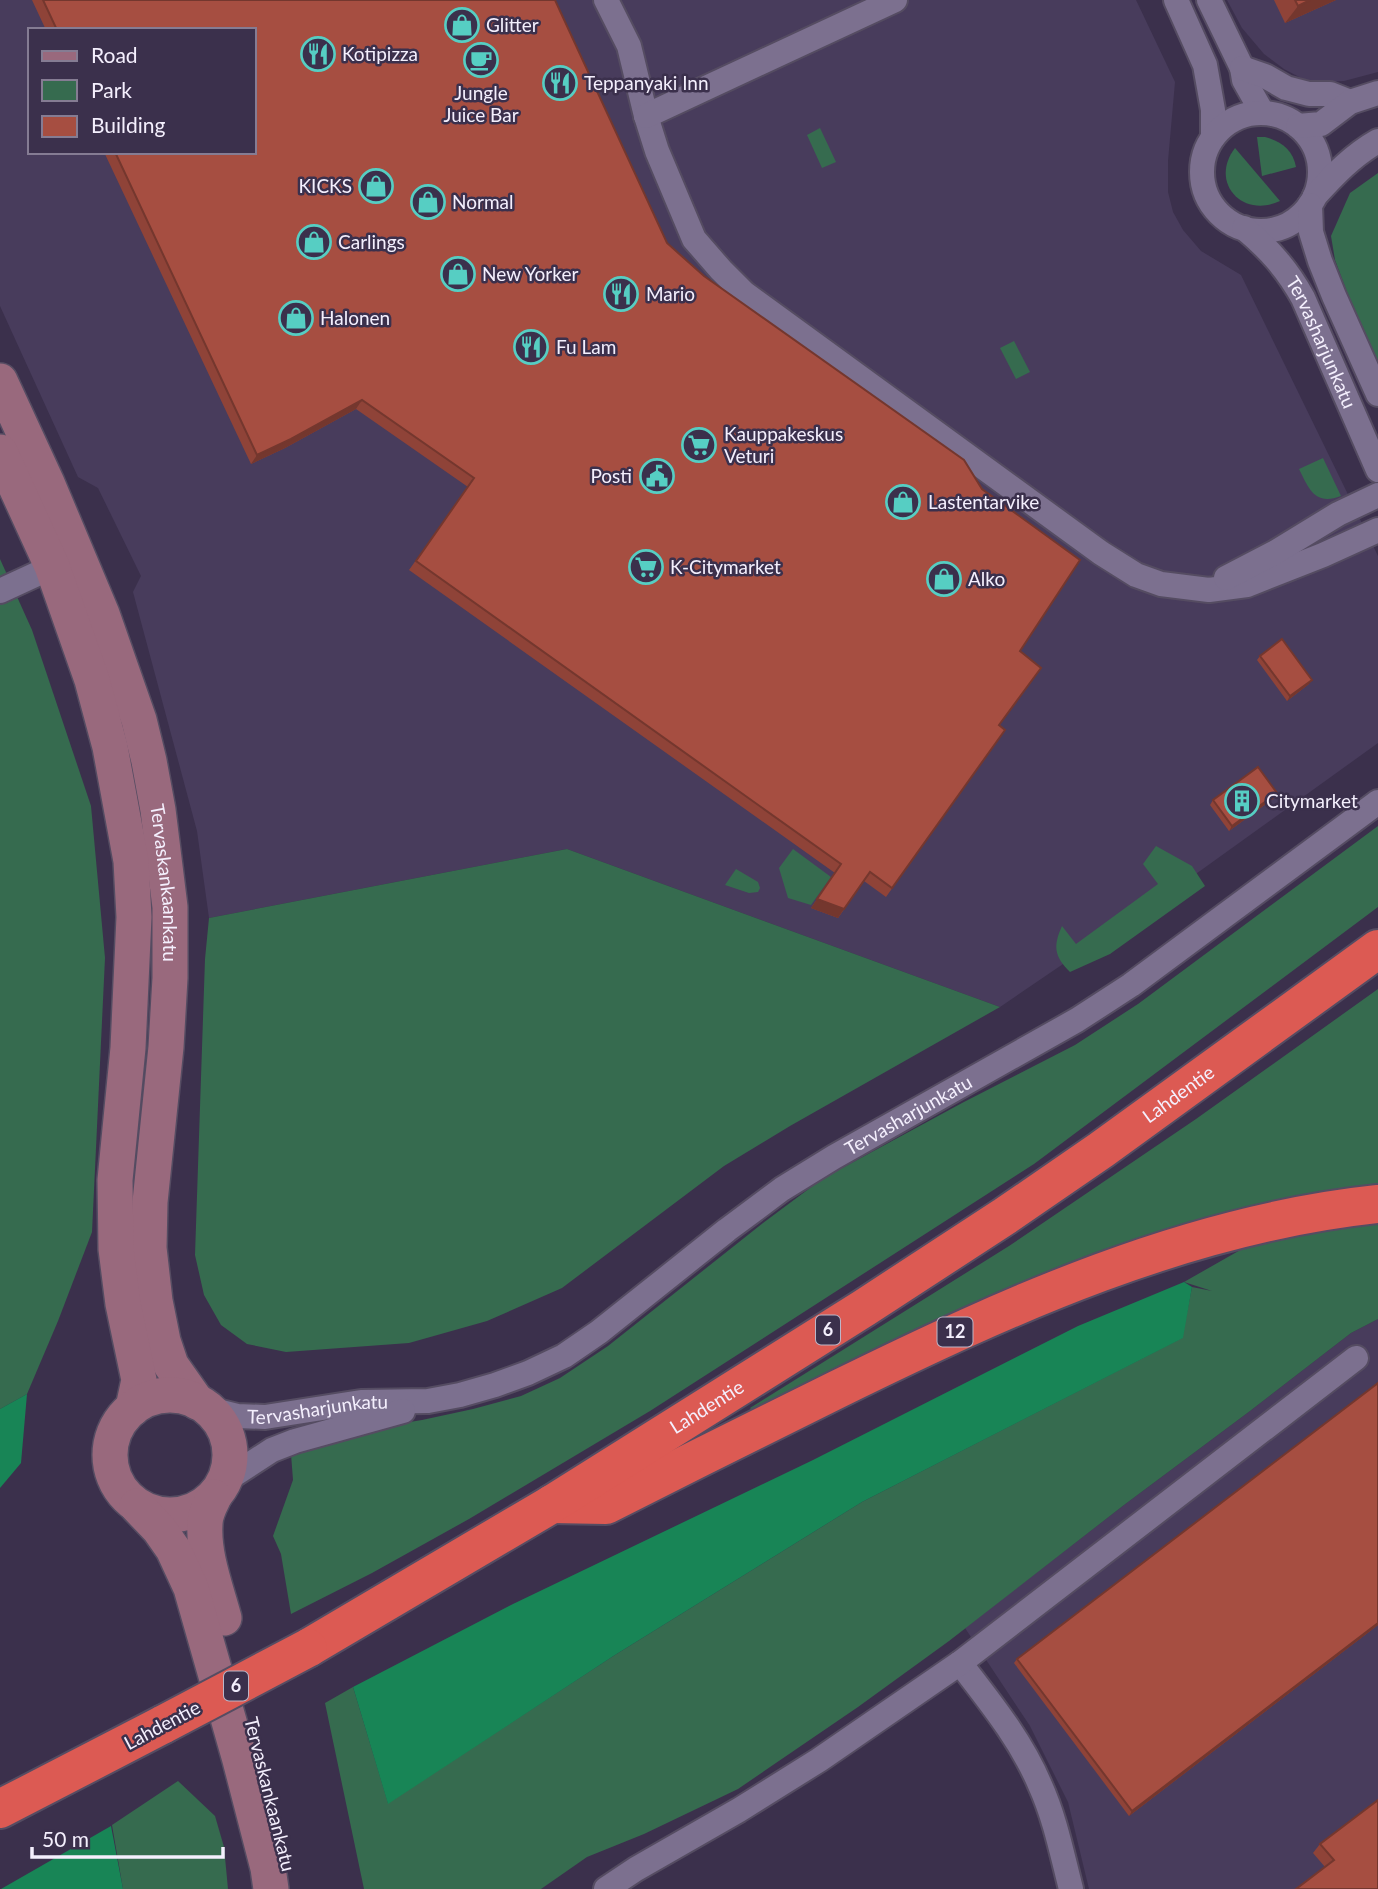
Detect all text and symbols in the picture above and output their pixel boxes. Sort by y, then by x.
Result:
shop icon: Glitter [443,6,481,44]
place label: Glitter [486,13,539,36]
legend [28,28,256,154]
restaurant icon: Kotipizza [299,35,337,73]
cafe icon: Jungle Juice Bar [462,41,500,79]
text: Road [91,42,138,67]
place label: Kotipizza [342,42,418,65]
restaurant icon: Teppanyaki Inn [541,64,579,102]
place label: Teppanyaki Inn [584,71,709,94]
text: Park [91,77,132,102]
place label: Jungle Juice Bar [443,81,519,126]
text: Building [91,112,166,137]
shop icon: KICKS [357,167,395,205]
place label: KICKS [299,174,352,197]
shop icon: Normal [409,183,447,221]
place label: Normal [452,190,513,213]
shop icon: Carlings [295,223,333,261]
place label: Carlings [338,230,405,253]
shop icon: New Yorker [439,255,477,293]
place label: New Yorker [482,262,578,285]
street label: Tervasharjunkatu [1282,272,1362,412]
restaurant icon: Mario [602,275,640,313]
place label: Mario [646,282,695,305]
shop icon: Halonen [277,299,315,337]
place label: Halonen [320,306,390,329]
restaurant icon: Fu Lam [512,328,550,366]
place label: Fu Lam [556,335,616,358]
place label: Kauppakeskus Veturi [724,422,843,467]
supermarket icon: Kauppakeskus Veturi [680,426,718,464]
public building icon: Posti [638,457,676,495]
place label: Posti [590,464,632,487]
shop icon: Lastentarvike [884,483,922,521]
place label: Lastentarvike [928,490,1039,513]
supermarket icon: K-Citymarket [627,548,665,586]
place label: K-Citymarket [670,555,781,578]
shop icon: Alko [925,560,963,598]
place label: Alko [968,567,1005,590]
building icon: Citymarket [1223,782,1261,820]
place label: Citymarket [1266,789,1358,812]
street label: Tervaskankaankatu [146,802,182,962]
street label: Lahdentie [1138,1060,1218,1127]
street label: Tervasharjunkatu [840,1070,976,1160]
road number: 6 [816,1316,840,1344]
road number: 12 [937,1317,972,1346]
street label: Lahdentie [665,1375,748,1438]
street label: Tervasharjunkatu [247,1390,388,1428]
road number: 6 [224,1672,248,1700]
street label: Lahdentie [120,1695,204,1754]
street label: Tervaskankaankatu [240,1714,301,1873]
scale bar [32,1815,222,1859]
text: 50 m [42,1826,89,1851]

